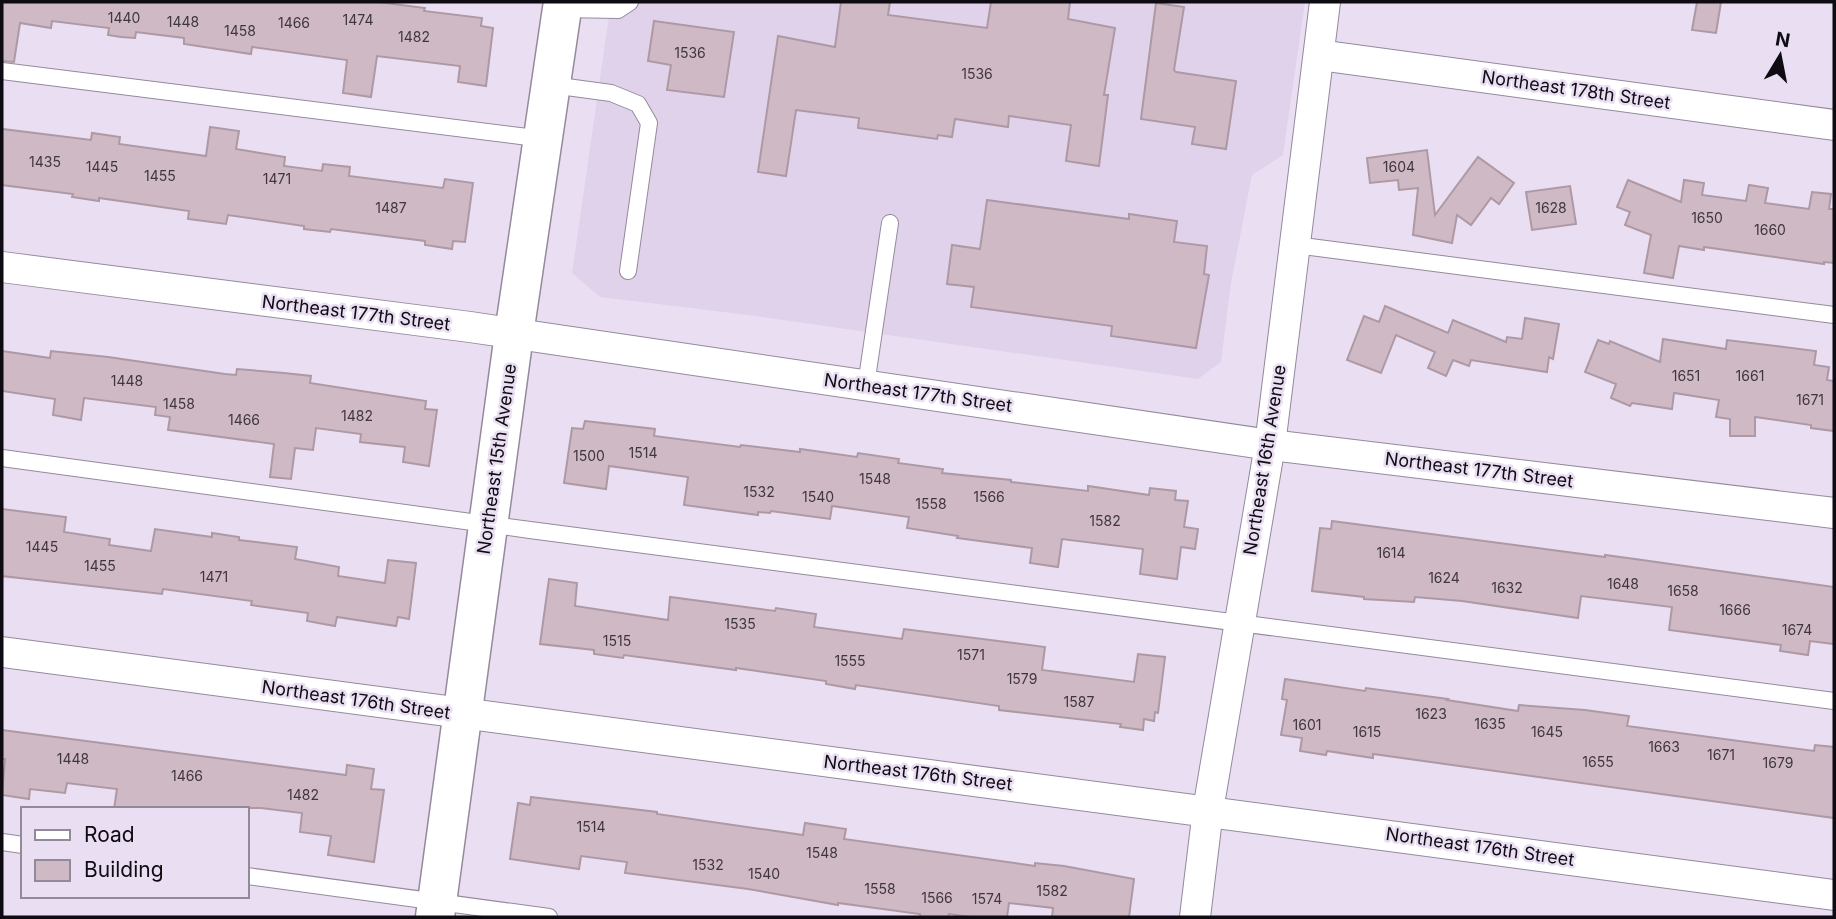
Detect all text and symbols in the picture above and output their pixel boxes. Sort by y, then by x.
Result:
house number: 1440 [108,9,140,26]
house number: 1474 [343,11,373,28]
house number: 1448 [167,13,199,30]
house number: 1466 [278,14,310,31]
north arrow [1745,21,1815,91]
house number: 1458 [224,22,256,39]
text: N [1774,27,1792,52]
house number: 1482 [398,28,430,45]
house number: 1536 [674,44,706,61]
house number: 1536 [961,65,993,82]
street label: Northeast 178th Street [1481,66,1672,113]
house number: 1435 [29,153,61,170]
house number: 1445 [86,158,118,175]
house number: 1604 [1383,158,1415,175]
house number: 1455 [144,167,176,184]
house number: 1471 [263,170,291,187]
house number: 1487 [375,199,407,216]
house number: 1628 [1535,199,1567,216]
house number: 1650 [1691,209,1723,226]
house number: 1660 [1754,221,1786,238]
street label: Northeast 177th Street [261,291,452,334]
street label: Northeast 15th Avenue [473,362,520,556]
street label: Northeast 16th Avenue [1239,363,1290,557]
house number: 1651 [1672,367,1700,384]
house number: 1661 [1736,367,1764,384]
street label: Northeast 177th Street [823,369,1014,416]
house number: 1448 [111,372,143,389]
house number: 1671 [1796,391,1824,408]
house number: 1458 [163,395,195,412]
house number: 1482 [341,407,373,424]
house number: 1466 [228,411,260,428]
house number: 1514 [629,444,657,461]
house number: 1500 [573,447,605,464]
street label: Northeast 177th Street [1384,448,1575,491]
house number: 1548 [859,470,891,487]
house number: 1532 [743,483,775,500]
house number: 1540 [802,488,834,505]
house number: 1566 [973,488,1005,505]
house number: 1558 [915,495,947,512]
house number: 1582 [1089,512,1121,529]
house number: 1445 [26,538,58,555]
house number: 1614 [1376,544,1406,561]
house number: 1455 [84,557,116,574]
house number: 1471 [200,568,228,585]
house number: 1624 [1428,569,1460,586]
house number: 1648 [1607,575,1639,592]
house number: 1632 [1491,579,1523,596]
house number: 1658 [1667,582,1699,599]
house number: 1666 [1719,601,1751,618]
house number: 1535 [724,615,756,632]
house number: 1674 [1782,621,1812,638]
house number: 1515 [603,632,631,649]
house number: 1571 [957,646,985,663]
house number: 1555 [834,652,866,669]
house number: 1579 [1007,670,1037,687]
street label: Northeast 176th Street [261,676,452,723]
house number: 1587 [1064,693,1094,710]
house number: 1623 [1415,705,1447,722]
house number: 1635 [1474,715,1506,732]
house number: 1601 [1293,716,1321,733]
house number: 1615 [1353,723,1381,740]
house number: 1645 [1531,723,1563,740]
house number: 1663 [1648,738,1680,755]
house number: 1671 [1707,746,1735,763]
house number: 1448 [57,750,89,767]
street label: Northeast 176th Street [823,751,1014,795]
house number: 1655 [1582,753,1614,770]
house number: 1679 [1763,754,1793,771]
house number: 1466 [171,767,203,784]
house number: 1482 [287,786,319,803]
legend [21,807,248,898]
house number: 1514 [577,818,605,835]
text: Road [84,822,135,847]
street label: Northeast 176th Street [1385,823,1576,870]
house number: 1548 [806,844,838,861]
house number: 1532 [692,856,724,873]
text: Building [84,857,164,882]
house number: 1540 [748,865,780,882]
house number: 1558 [864,880,896,897]
house number: 1582 [1036,882,1068,899]
house number: 1566 [921,889,953,906]
house number: 1574 [972,890,1002,907]

